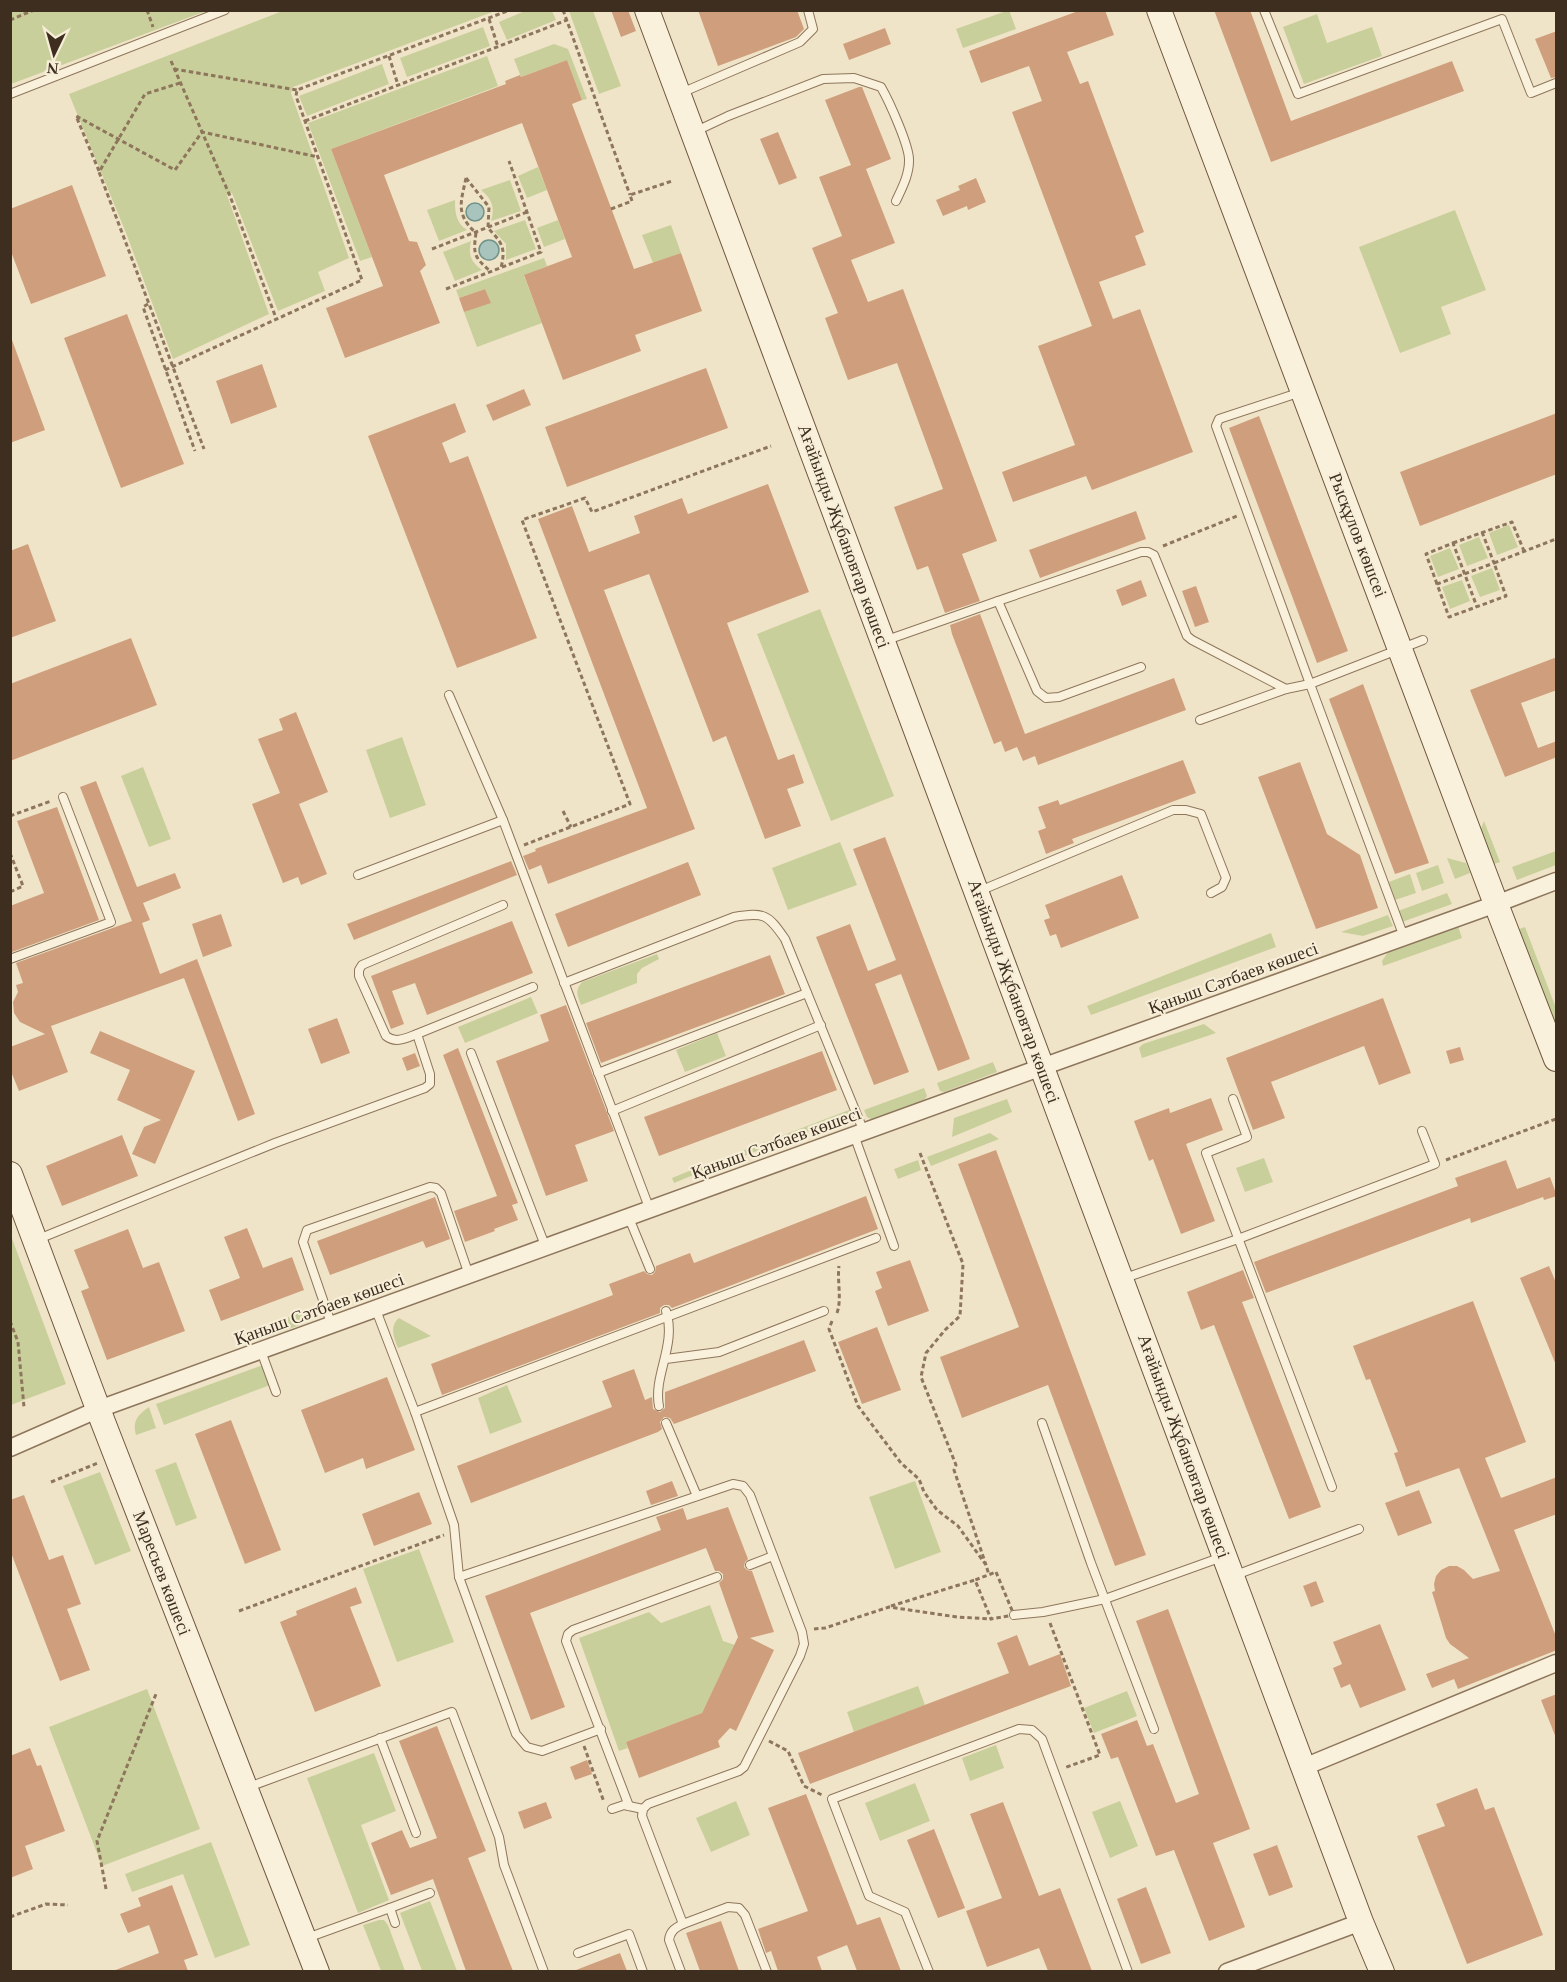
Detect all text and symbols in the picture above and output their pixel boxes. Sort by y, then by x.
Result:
north arrow [24,24,84,84]
text: N [46,59,59,77]
street label: Ағайынды Жұбановтар көшесі [794,421,894,651]
street label: Рысқұлов көшсеі [1325,470,1391,600]
street label: Ағайынды Жұбановтар көшесі [964,876,1064,1106]
street label: Қаныш Сәтбаев көшесі [1145,938,1321,1018]
street label: Қаныш Сәтбаев көшесі [688,1103,864,1183]
street label: Қаныш Сәтбаев көшесі [231,1269,407,1349]
street label: Ағайынды Жұбановтар көшесі [1134,1331,1234,1561]
street label: Маресьев көшесі [129,1508,195,1638]

